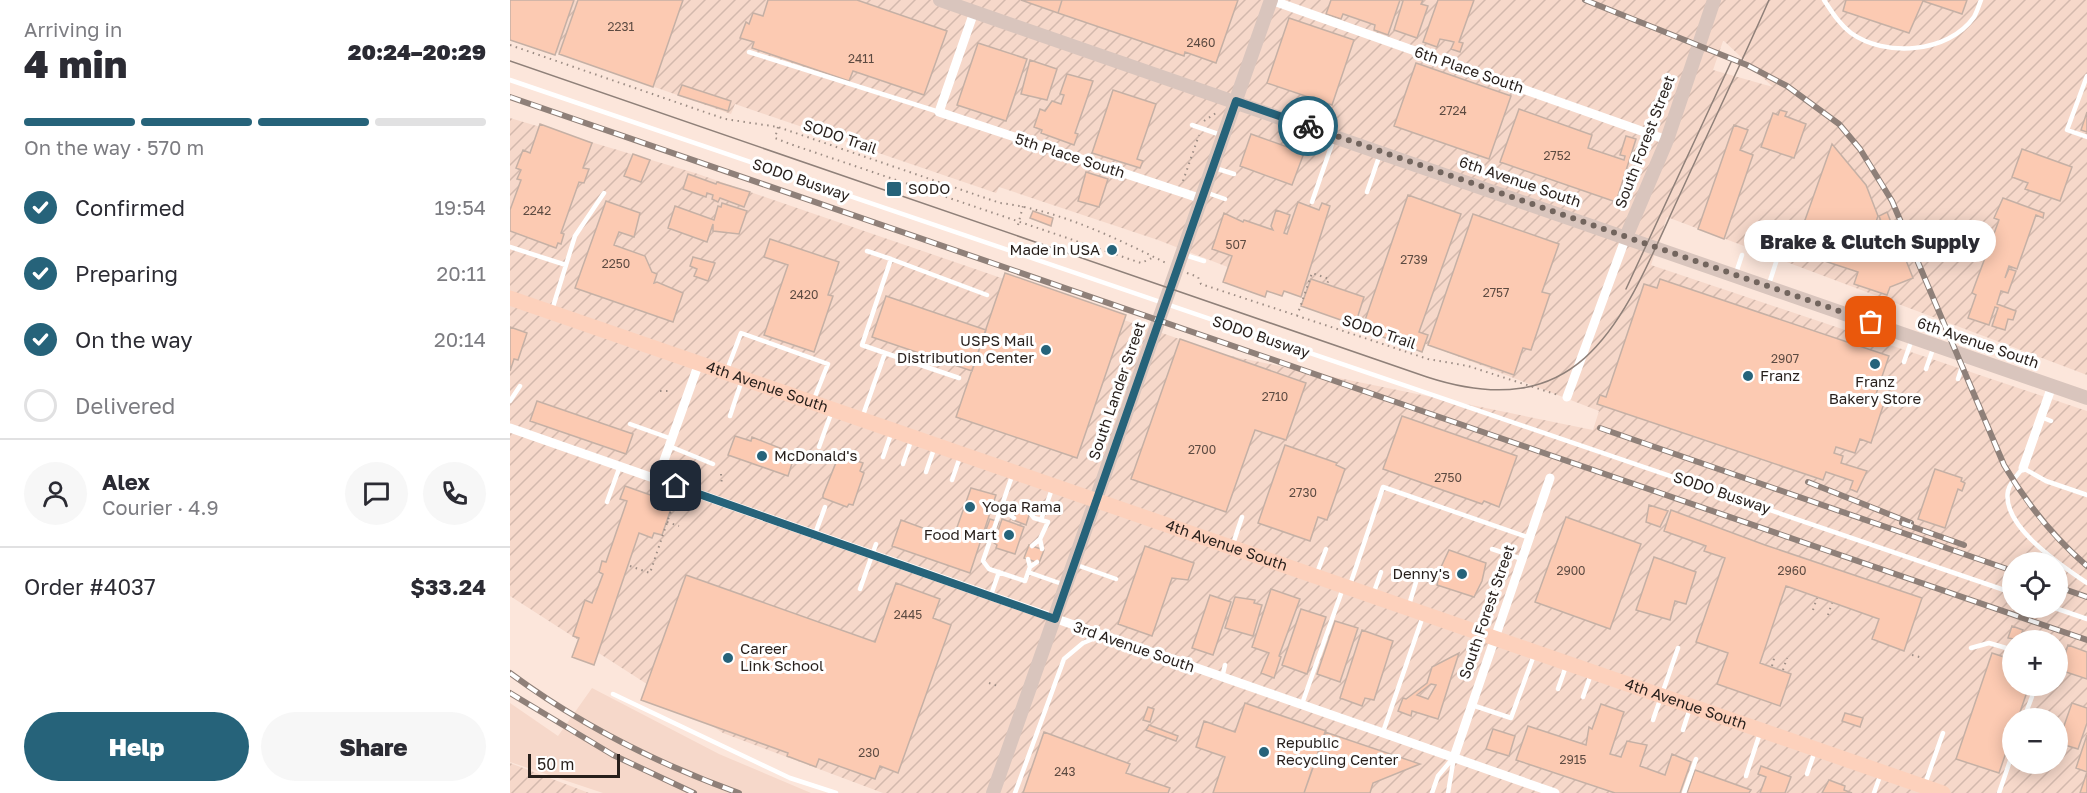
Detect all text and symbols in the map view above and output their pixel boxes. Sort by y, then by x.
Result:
text: Arriving in [24,17,122,41]
house number: 2231 [608,19,635,34]
house number: 2460 [1187,35,1215,50]
text: 20:24–20:29 [348,38,486,65]
text: 4 min [24,40,127,87]
street label: 6th Place South [1412,42,1526,96]
house number: 2411 [848,51,874,66]
street label: South Forest Street [1610,73,1678,211]
courier [1278,96,1338,156]
house number: 2724 [1439,103,1467,118]
icon: bike [1292,110,1325,143]
street label: SODO Trail [801,115,880,157]
street label: 5th Place South [1013,129,1127,181]
text: On the way · 570 m [24,135,204,159]
house number: 2752 [1543,148,1571,163]
street label: 6th Avenue South [1457,152,1584,210]
street label: SODO Busway [750,154,853,204]
place label: SODO [908,179,950,197]
marker: SODO [885,180,903,198]
icon: check [24,191,57,224]
text: Confirmed [75,194,185,221]
text: 19:54 [434,195,486,219]
house number: 2242 [523,203,551,218]
callout: Brake & Clutch Supply [1745,220,1997,262]
text: Brake & Clutch Supply [1760,229,1980,253]
house number: 507 [1226,237,1246,252]
place label: Made in USA [1010,240,1100,258]
marker: Made in USA [1105,243,1119,257]
house number: 2739 [1400,252,1428,267]
house number: 2250 [602,256,630,271]
icon: check [24,257,57,290]
text: Preparing [75,260,178,287]
text: 20:11 [437,261,486,285]
house number: 2757 [1483,285,1509,300]
house number: 2420 [790,287,818,302]
pin [1845,296,1896,347]
icon: bag [1854,305,1887,338]
street label: SODO Trail [1340,310,1419,352]
street label: SODO Busway [1210,311,1313,361]
street label: 6th Avenue South [1915,313,2042,371]
street label: South Lander Street [1084,319,1148,462]
icon: check [24,323,57,356]
text: On the way [75,326,193,353]
text: 20:14 [434,327,486,351]
place label: USPS Mail Distribution Center [897,331,1034,366]
marker: USPS Mail Distribution Center [1039,343,1053,357]
house number: 2907 [1771,351,1799,366]
street label: 4th Avenue South [704,356,831,415]
marker: Franz Bakery Store [1868,357,1882,371]
place label: Franz [1760,366,1800,384]
marker: Franz [1741,369,1755,383]
place label: Franz Bakery Store [1829,372,1922,407]
house number: 2710 [1262,389,1288,404]
text: Delivered [75,392,175,419]
house number: 2700 [1188,442,1216,457]
place label: McDonald's [774,446,857,464]
marker: McDonald's [755,449,769,463]
pin [650,460,701,511]
button: person [24,462,87,525]
button: chat [345,462,408,525]
button: phone [423,462,486,525]
street label: SODO Busway [1671,467,1774,517]
text: Alex [102,468,150,495]
icon: home [659,469,692,502]
house number: 2750 [1434,470,1462,485]
house number: 2730 [1289,485,1317,500]
text: Courier · 4.9 [102,495,219,519]
place label: Yoga Rama [982,497,1061,515]
marker: Yoga Rama [963,500,977,514]
street label: 4th Avenue South [1163,515,1290,574]
place label: Food Mart [924,525,997,543]
marker: Food Mart [1002,528,1016,542]
street label: South Forest Street [1455,542,1518,681]
map controls [2002,552,2068,774]
button: locate [2002,552,2068,618]
house number: 2900 [1556,563,1586,578]
house number: 2960 [1778,563,1806,578]
place label: Denny's [1392,564,1450,582]
marker: Denny's [1455,567,1469,581]
text: Order #4037 [24,573,156,600]
text: $33.24 [410,573,486,600]
house number: 2445 [894,607,922,622]
street label: 3rd Avenue South [1071,617,1197,675]
button: + [2002,630,2068,696]
place label: Career Link School [740,639,824,674]
marker: Career Link School [721,651,735,665]
street label: 4th Avenue South [1623,674,1750,733]
button: − [2002,708,2068,774]
button: Help [24,712,249,781]
button: Share [261,712,486,781]
place label: Republic Recycling Center [1276,733,1399,768]
house number: 230 [858,745,880,760]
marker: Republic Recycling Center [1257,745,1271,759]
scale bar [528,751,620,778]
house number: 2915 [1559,752,1587,767]
text: 50 m [537,754,574,774]
house number: 243 [1054,764,1076,779]

